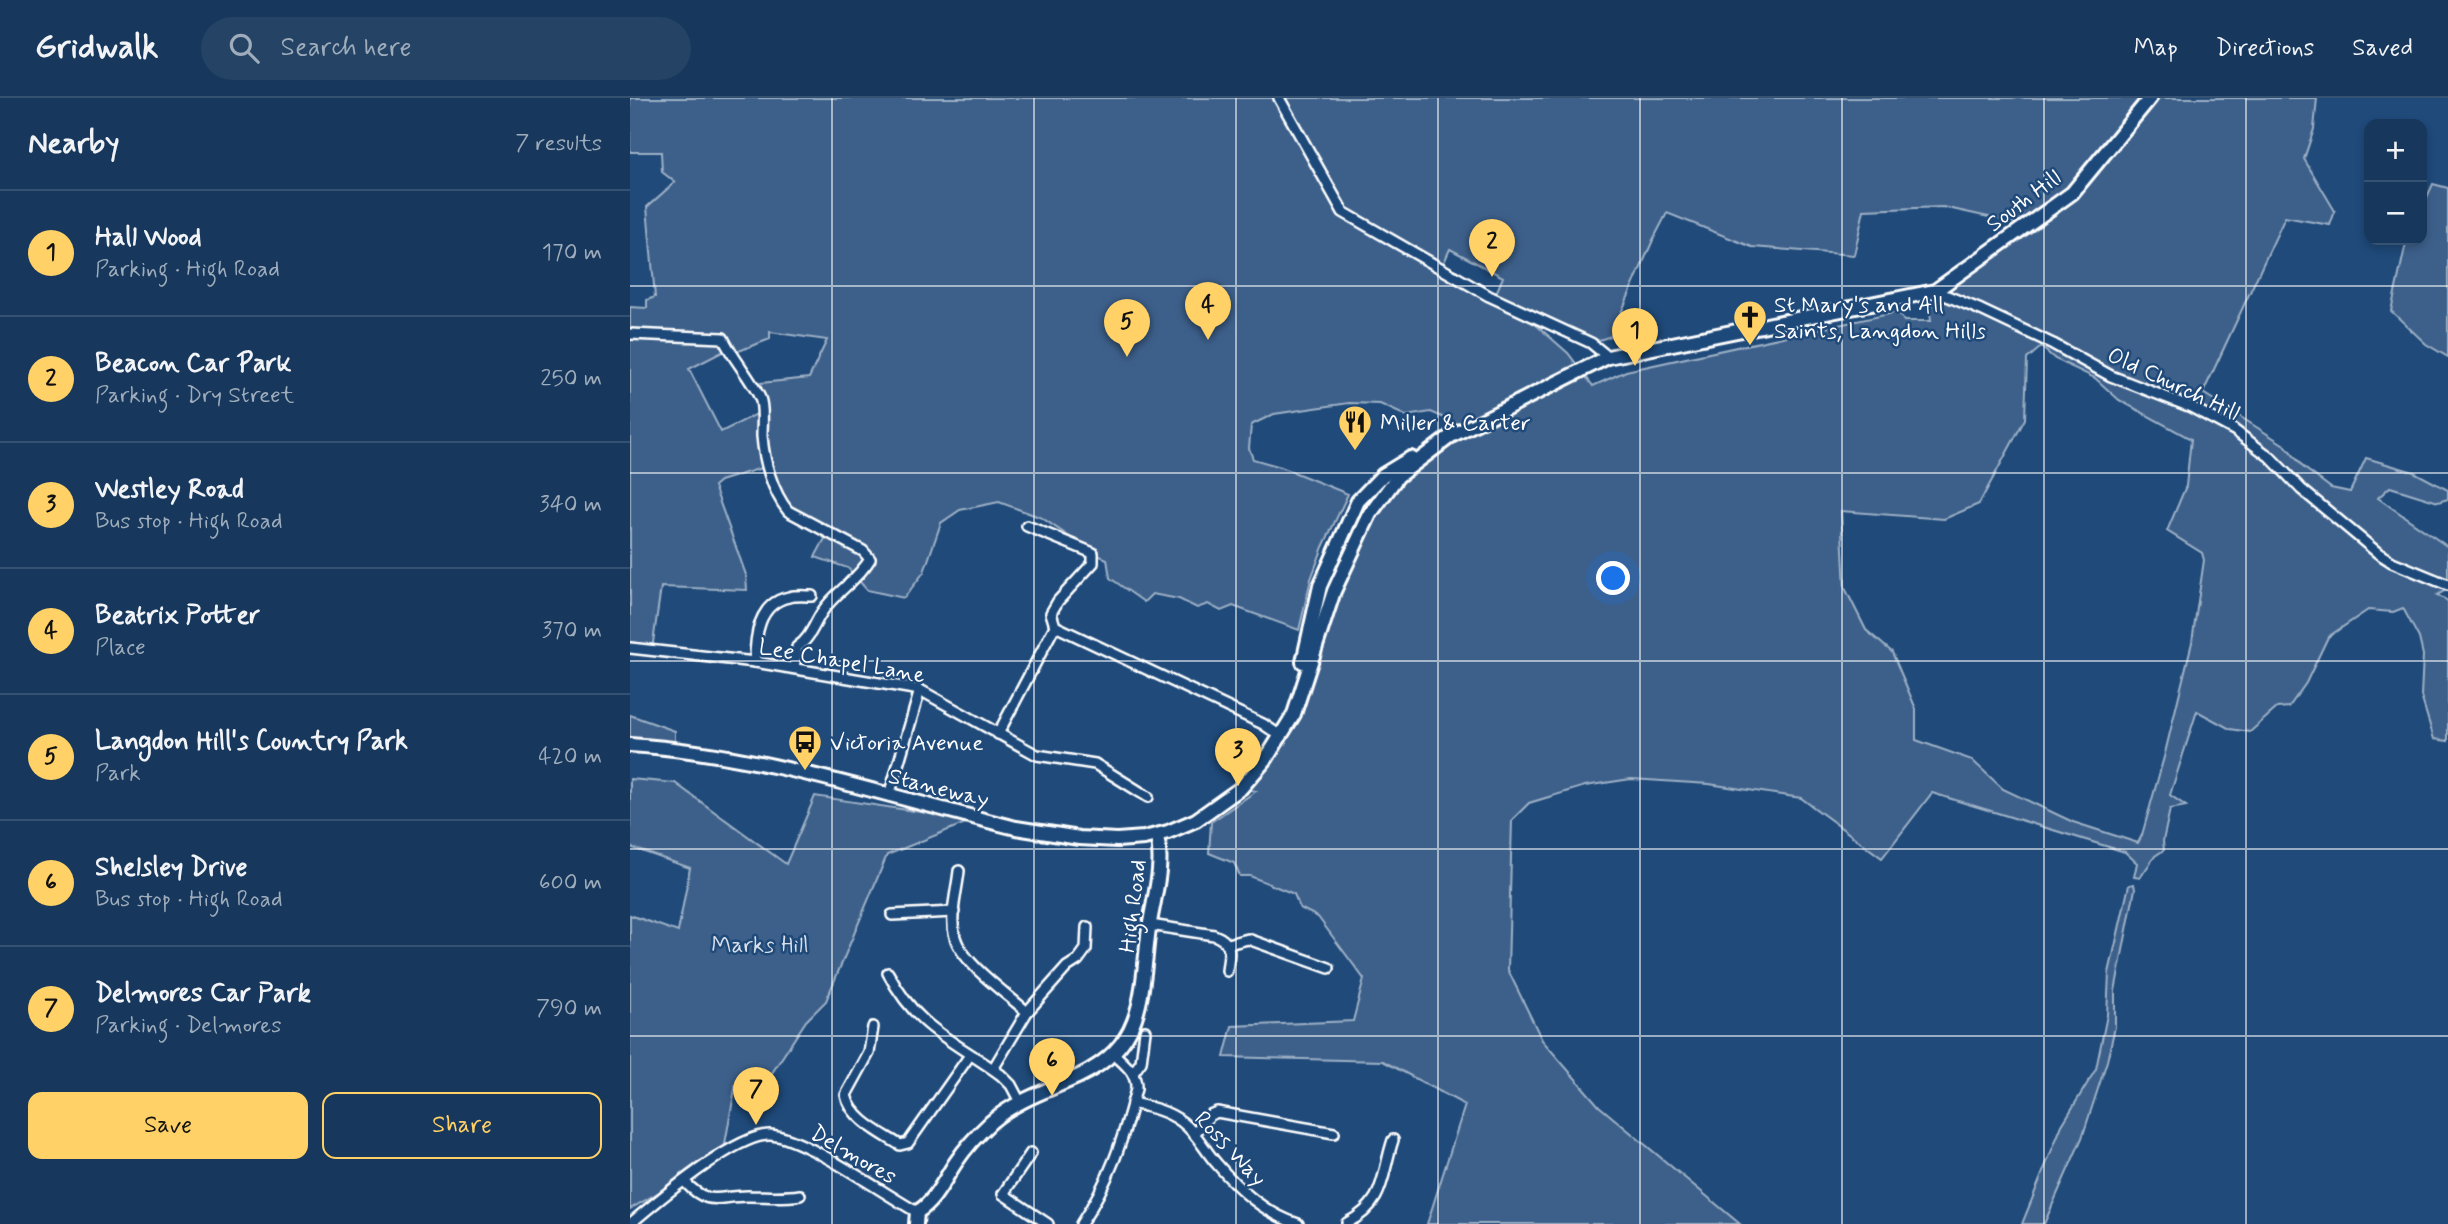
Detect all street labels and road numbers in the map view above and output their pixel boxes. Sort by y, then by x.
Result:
street label: South Hill [1981,164,2068,240]
street label: Old Church Hill [2102,341,2244,429]
street label: Lee Chapel Lane [756,633,927,691]
street label: Staneway [885,762,992,816]
street label: High Road [1113,858,1157,955]
street label: Ross Way [1187,1105,1272,1194]
street label: Delmores [804,1119,902,1193]

